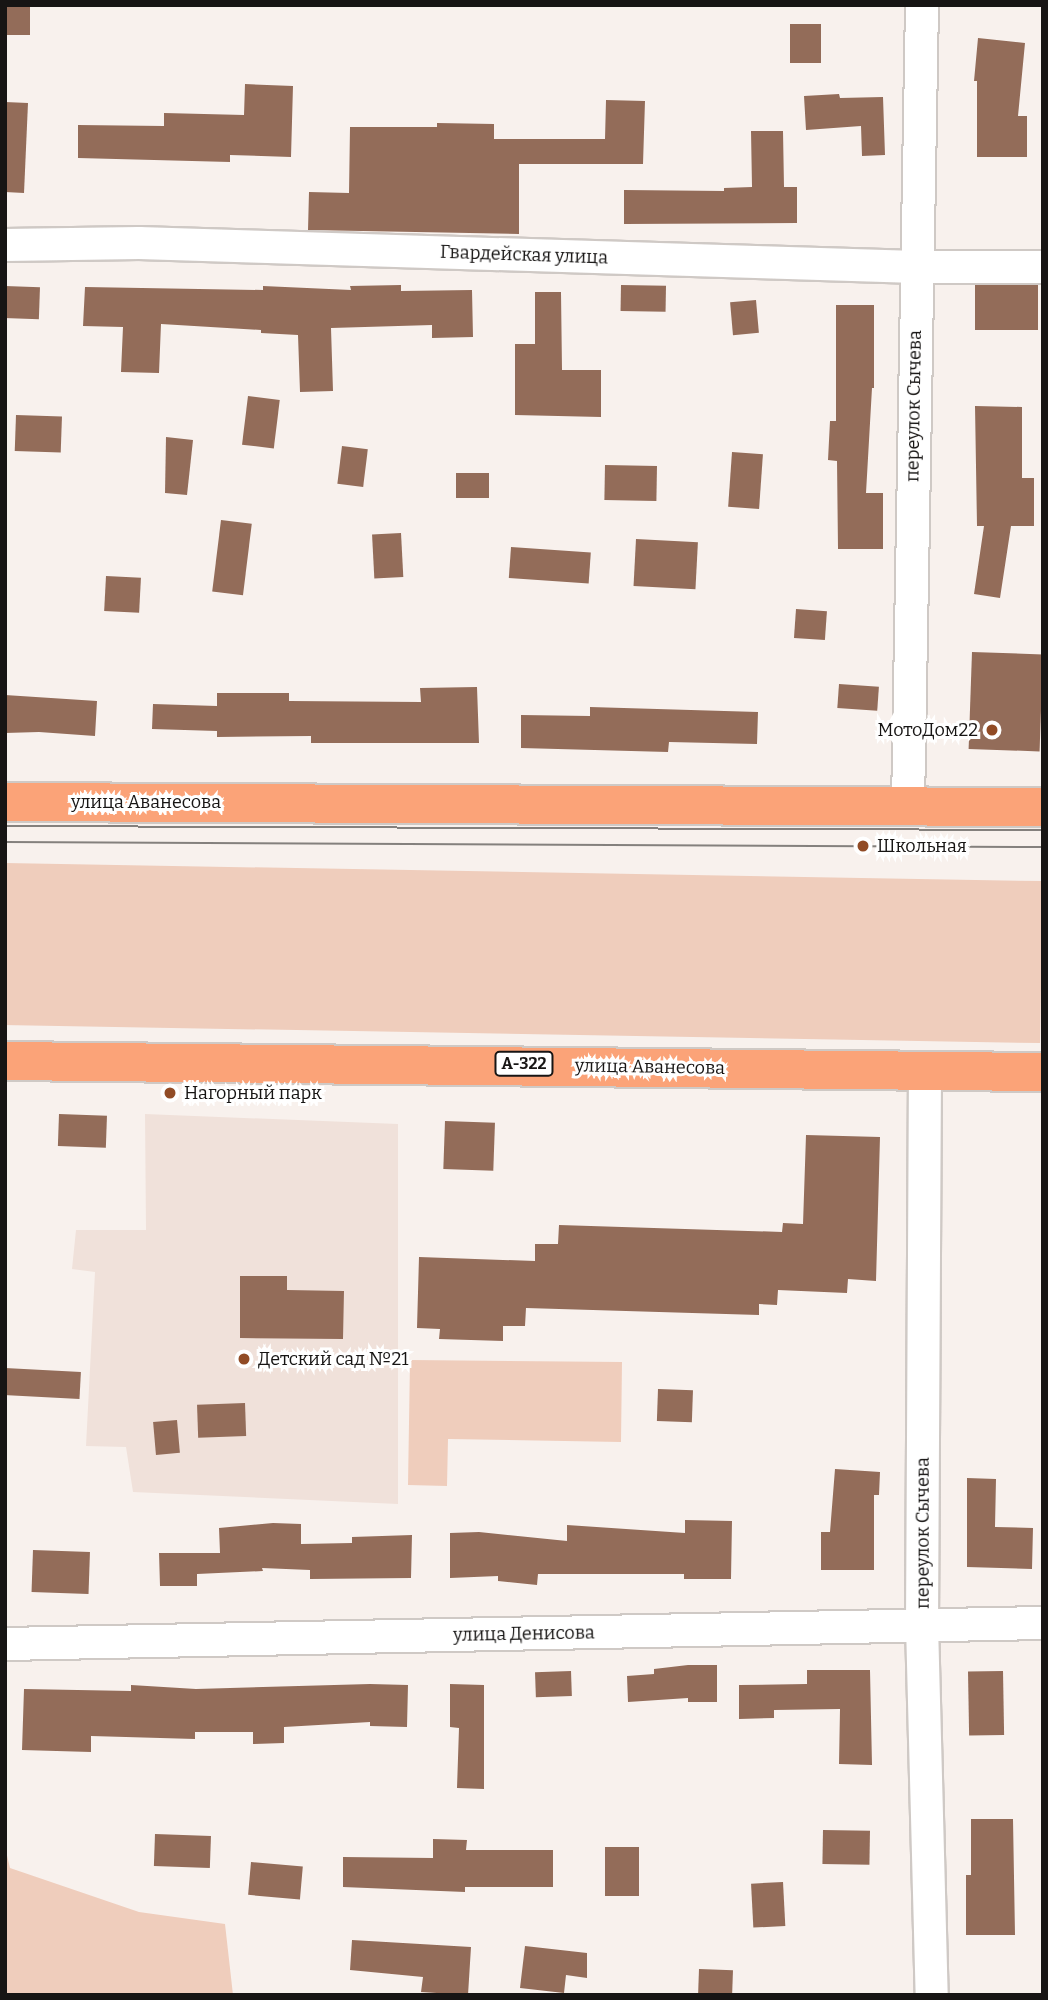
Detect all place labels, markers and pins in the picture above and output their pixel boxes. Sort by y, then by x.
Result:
place label: МотоДом22 [877,719,978,741]
marker: МотоДом22 [984,722,1000,738]
place label: Школьная [877,835,967,857]
marker: Школьная [855,838,871,854]
place label: Нагорный парк [184,1082,322,1104]
marker: Нагорный парк [162,1085,178,1101]
place label: Детский сад №21 [258,1348,409,1370]
marker: Детский сад №21 [236,1351,252,1367]

